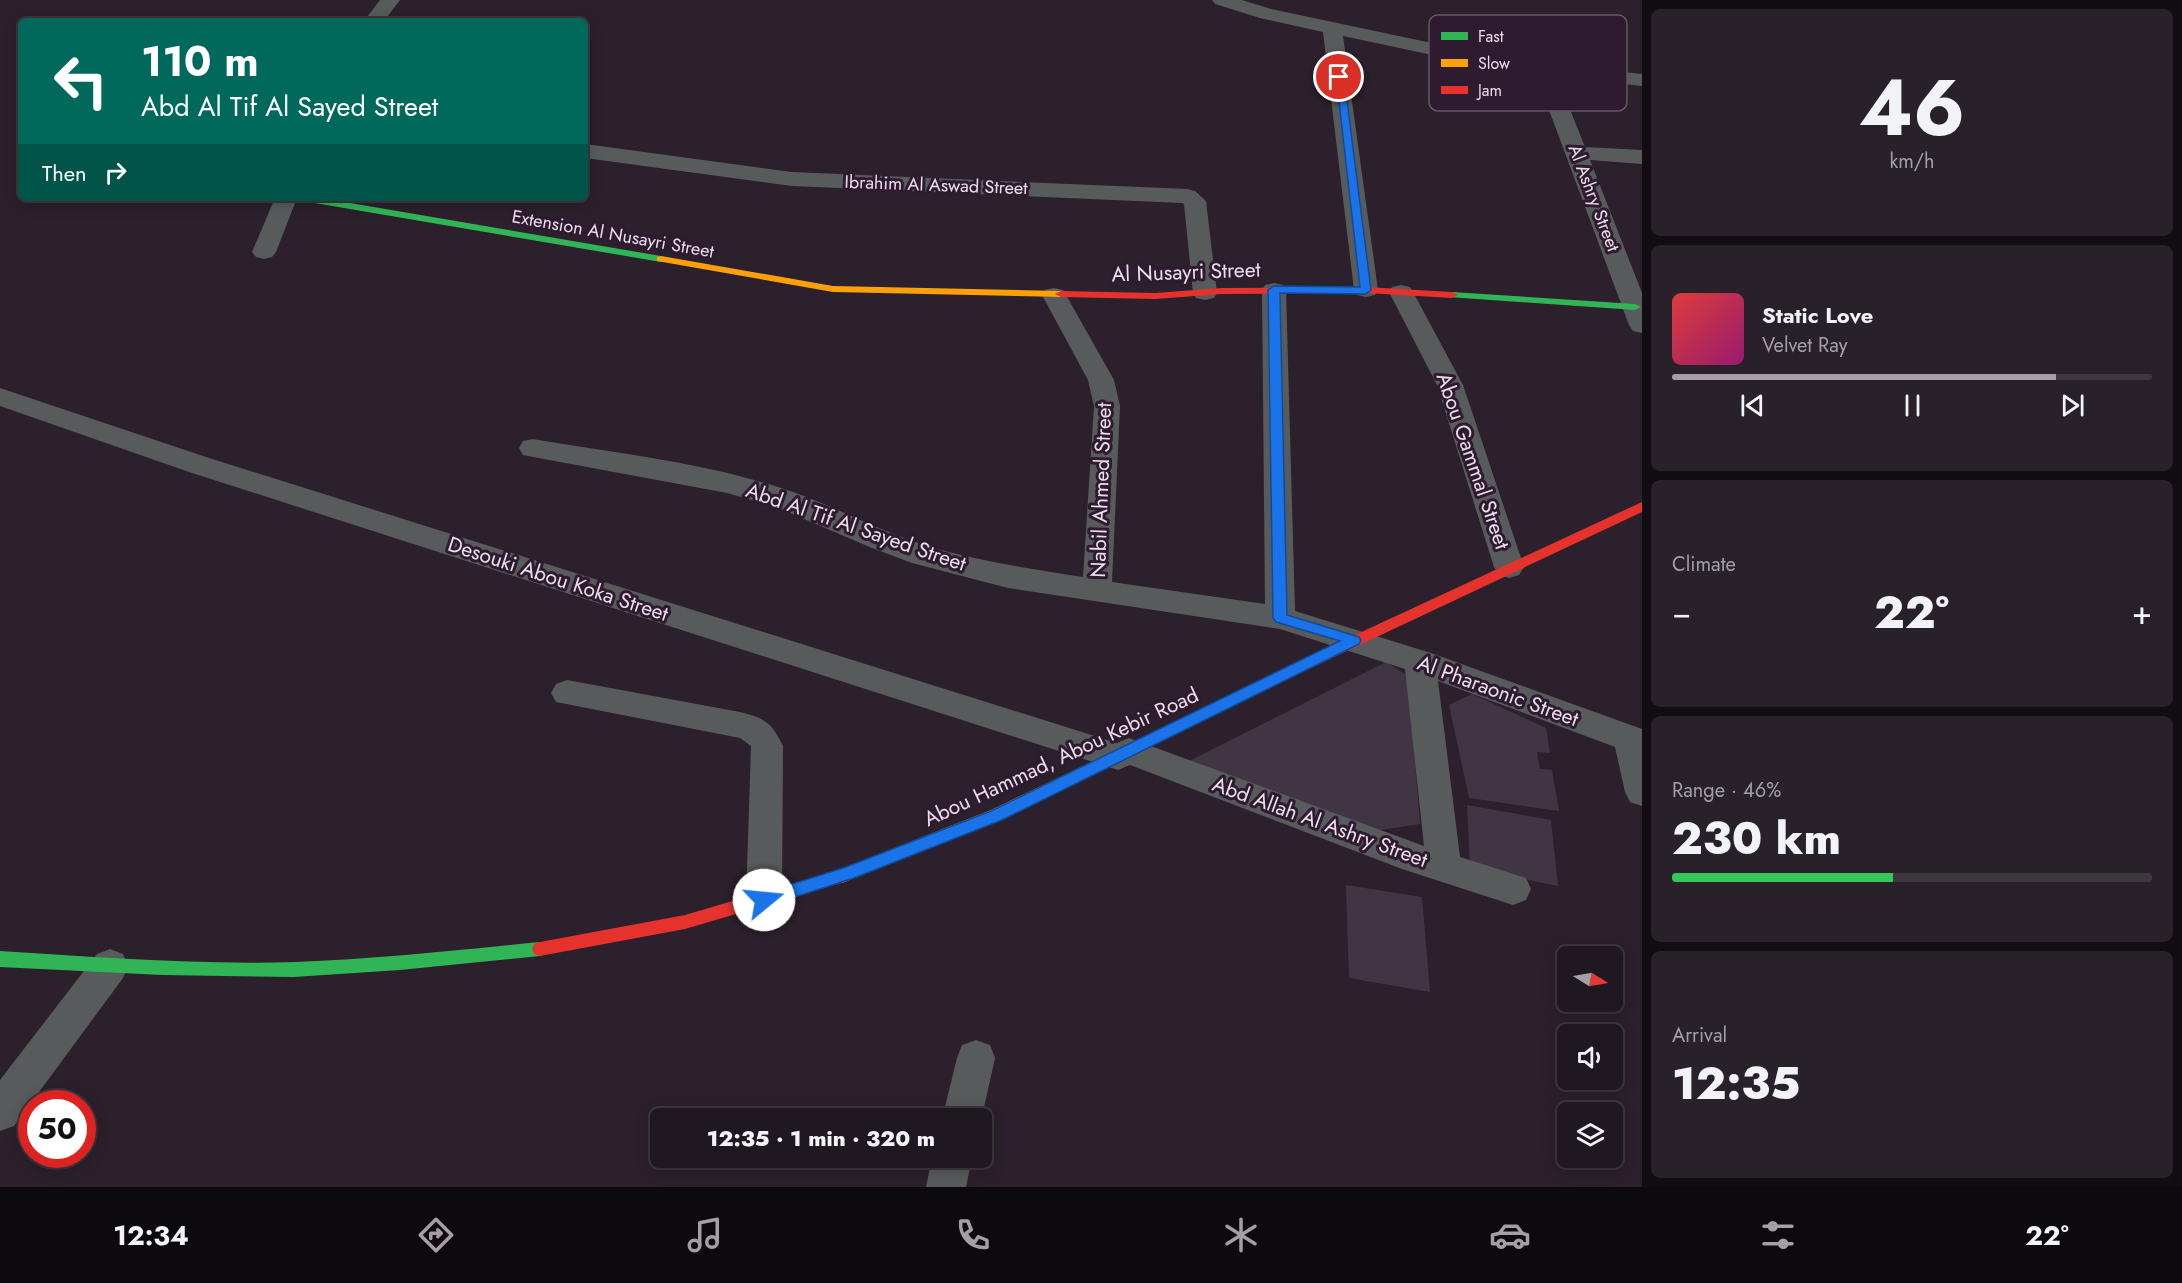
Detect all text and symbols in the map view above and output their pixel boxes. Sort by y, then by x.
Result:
legend [1429,15,1627,111]
text: Fast [1478,25,1504,48]
text: 110 m [141,31,259,92]
icon: left [42,42,120,120]
pin [1313,51,1364,102]
text: Slow [1478,52,1510,75]
text: 46 [1859,52,1965,164]
icon: arrive [1322,60,1355,93]
text: Jam [1476,79,1502,102]
text: Abd Al Tif Al Sayed Street [141,87,438,126]
street label: Al Ashry Street [1562,141,1627,256]
text: km/h [1889,147,1935,176]
icon: right [99,156,132,189]
text: Then [42,157,87,189]
street label: Ibrahim Al Aswad Street [844,169,1029,201]
street label: Extension Al Nusayri Street [510,203,717,265]
street label: Al Nusayri Street [1111,254,1261,290]
text: Static Love [1762,299,1873,331]
text: Velvet Ray [1762,331,1848,360]
street label: Abou Gammal Street [1429,369,1517,553]
icon: previous [1736,389,1769,422]
icon: pause [1896,389,1929,422]
icon: next [2056,389,2089,422]
street label: Nabil Ahmed Street [1083,402,1119,578]
street label: Abd Al Tif Al Sayed Street [742,475,970,579]
street label: Desouki Abou Koka Street [444,529,672,629]
text: Climate [1672,550,1736,579]
text: 22° [1874,580,1949,645]
text: − [1672,589,1691,636]
text: + [2132,589,2152,636]
street label: Al Pharaonic Street [1413,648,1583,734]
street label: Abou Hammad, Abou Kebir Road [919,680,1203,834]
street label: Abd Allah Al Ashry Street [1208,769,1432,875]
text: Range · 46% [1672,776,1781,805]
text: 230 km [1672,806,1841,871]
position arrow [732,868,796,932]
north arrow [1557,946,1623,1012]
map controls [1557,946,1623,1168]
text: Arrival [1672,1021,1727,1050]
button: sound [1557,1024,1623,1090]
text: 12:35 [1672,1051,1800,1116]
speed limit sign: 50 [18,1090,96,1168]
button: layers [1557,1102,1623,1168]
text: 12:35 · 1 min · 320 m [707,1122,935,1154]
icon: directions [415,1214,457,1256]
icon: music [684,1214,726,1256]
icon: phone [952,1214,994,1256]
icon: climate [1220,1214,1262,1256]
icon: car [1489,1214,1531,1256]
icon: filters [1757,1214,1799,1256]
text: 12:34 [113,1216,189,1255]
text: 22° [2025,1216,2069,1255]

